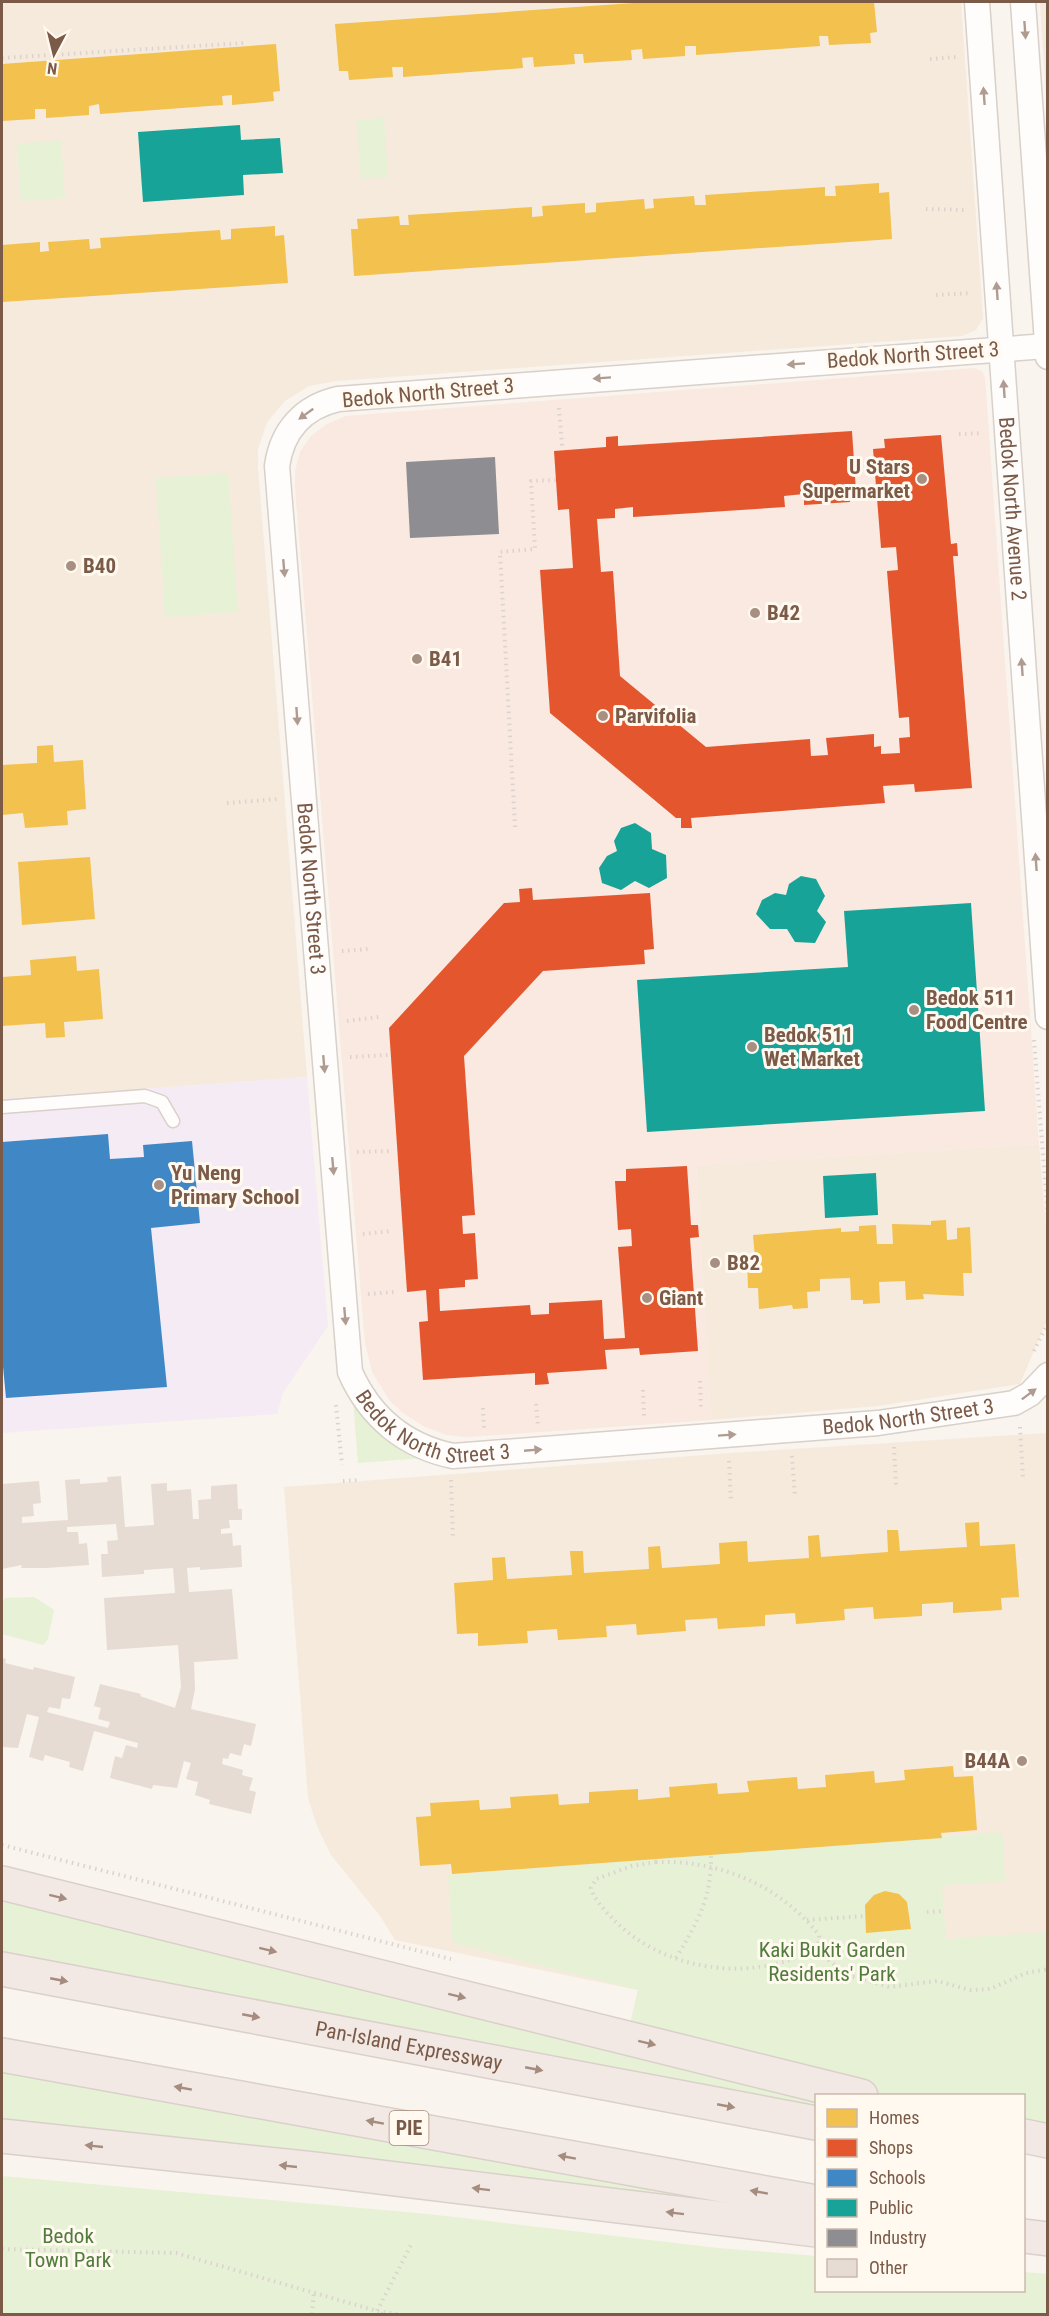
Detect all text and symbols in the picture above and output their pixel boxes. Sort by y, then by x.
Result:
one-way arrow [1021,20,1030,39]
north arrow [24,24,84,84]
text: N [46,58,58,78]
one-way arrow [979,87,988,106]
one-way arrow [992,281,1001,300]
street label: Bedok North Street 3 [826,337,1000,373]
one-way arrow [787,359,806,369]
street label: Bedok North Street 3 [341,374,515,412]
one-way arrow [592,374,611,383]
one-way arrow [999,379,1008,398]
one-way arrow [299,408,315,420]
street label: Bedok North Avenue 2 [994,416,1031,601]
place label: U Stars Supermarket [802,455,910,503]
marker: U Stars Supermarket [915,472,929,486]
place label: B40 [83,554,116,578]
one-way arrow [279,558,289,577]
marker: B40 [64,559,78,573]
place label: B42 [767,601,800,625]
marker: B42 [748,606,762,620]
place label: B41 [429,647,462,671]
marker: B41 [410,652,424,666]
one-way arrow [1018,658,1027,677]
place label: Parvifolia [615,704,696,728]
one-way arrow [292,706,301,725]
marker: Parvifolia [596,709,610,723]
street label: Bedok North Street 3 [292,802,330,976]
one-way arrow [1031,852,1041,871]
place label: Bedok 511 Food Centre [926,986,1028,1034]
marker: Bedok 511 Food Centre [907,1003,921,1017]
place label: Bedok 511 Wet Market [764,1023,860,1071]
marker: Bedok 511 Wet Market [745,1040,759,1054]
one-way arrow [320,1054,329,1073]
one-way arrow [328,1156,338,1175]
place label: Yu Neng Primary School [171,1161,300,1209]
marker: Yu Neng Primary School [152,1178,166,1192]
place label: B82 [727,1251,760,1275]
marker: B82 [708,1256,722,1270]
place label: Giant [659,1286,703,1310]
marker: Giant [640,1291,654,1305]
one-way arrow [340,1306,350,1325]
street label: Bedok North Street 3 [351,1386,511,1469]
one-way arrow [1022,1388,1037,1400]
street label: Bedok North Street 3 [821,1394,995,1439]
one-way arrow [718,1430,737,1440]
one-way arrow [523,1445,542,1455]
place label: B44A [964,1749,1010,1773]
marker: B44A [1015,1754,1029,1768]
one-way arrow [49,1893,67,1902]
park label: Kaki Bukit Garden Residents' Park [759,1938,905,1986]
one-way arrow [259,1945,277,1955]
one-way arrow [50,1976,69,1985]
one-way arrow [448,1992,466,2002]
one-way arrow [241,2012,260,2021]
street label: Pan-Island Expressway [313,2017,504,2075]
one-way arrow [637,2038,656,2048]
one-way arrow [525,2065,544,2074]
one-way arrow [174,2083,193,2092]
legend [815,2094,1025,2292]
one-way arrow [717,2102,736,2111]
text: Homes [869,2107,919,2128]
road number: PIE [390,2111,428,2145]
one-way arrow [366,2117,385,2126]
text: Shops [869,2137,913,2158]
one-way arrow [84,2141,103,2151]
one-way arrow [557,2152,576,2161]
one-way arrow [278,2161,297,2171]
text: Schools [869,2167,926,2188]
one-way arrow [472,2185,491,2194]
one-way arrow [749,2187,768,2196]
text: Public [869,2197,913,2218]
one-way arrow [665,2208,684,2217]
park label: Bedok Town Park [25,2224,112,2272]
text: Industry [869,2227,927,2248]
text: Other [869,2257,908,2278]

